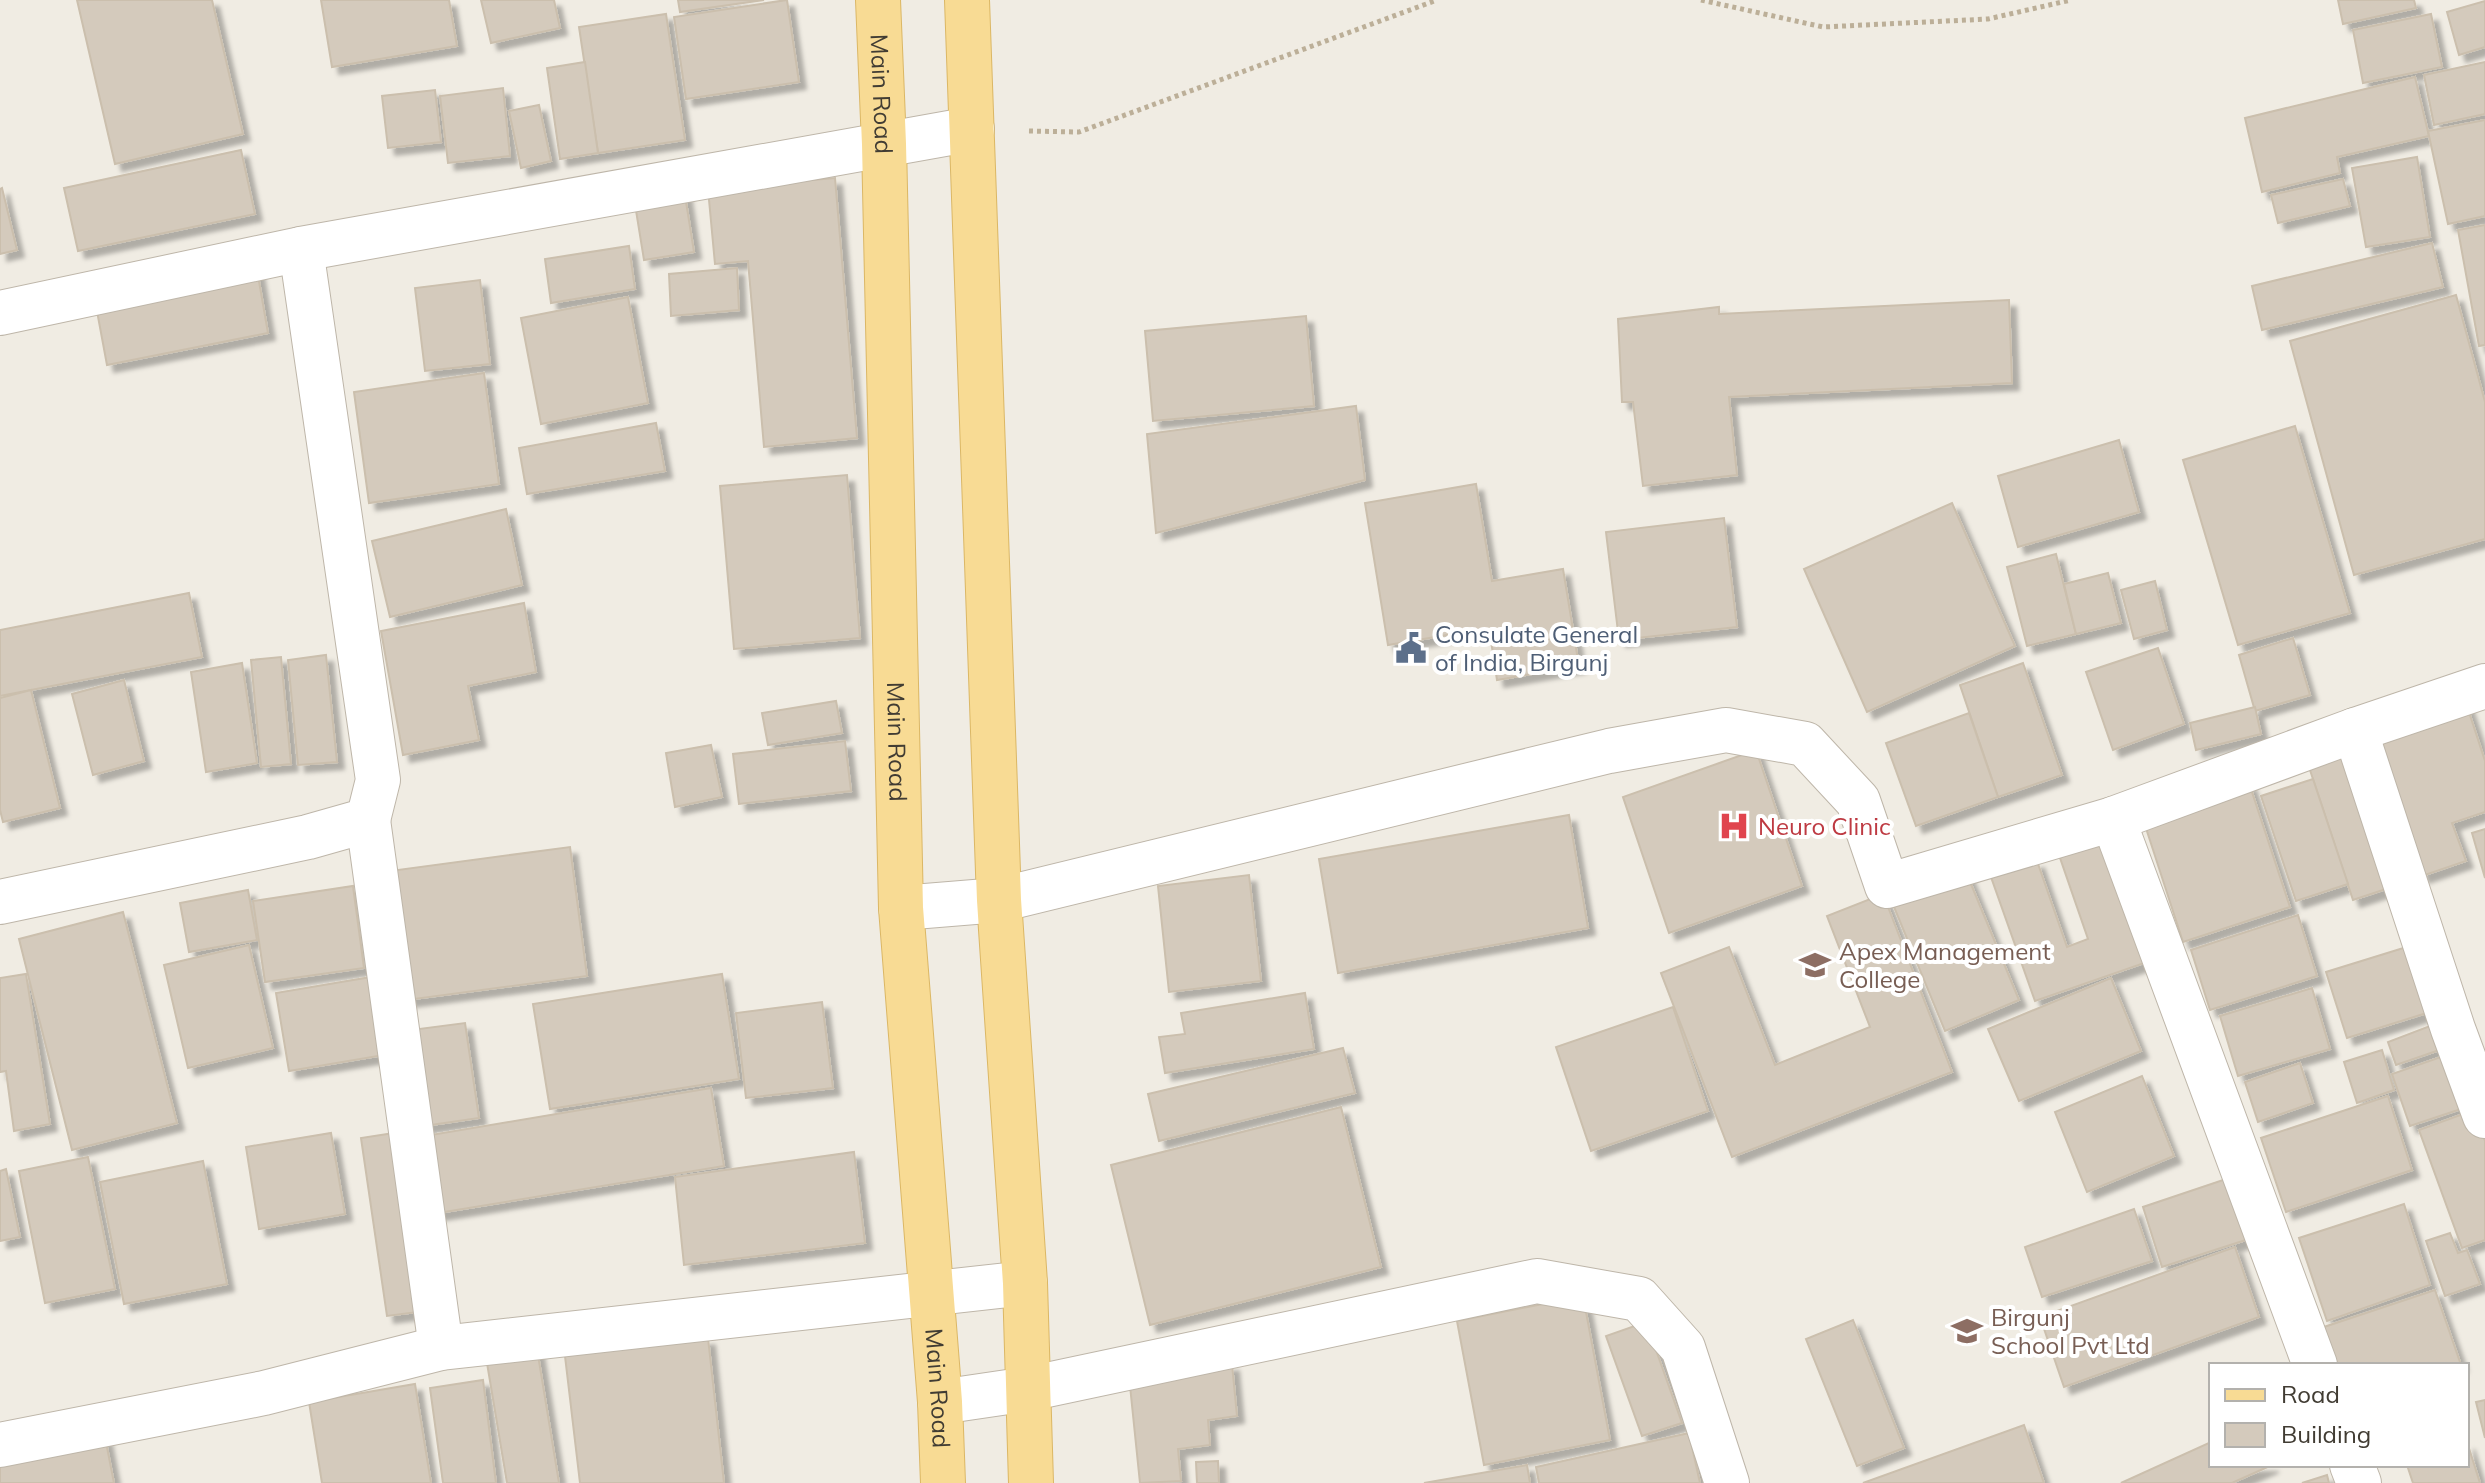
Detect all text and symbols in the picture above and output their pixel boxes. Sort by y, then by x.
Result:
street label: Main Road [864,33,899,154]
place label: Consulate General of India, Birgunj [1435,619,1638,677]
public building icon: Consulate General of India, Birgunj [1394,631,1428,665]
street label: Main Road [881,681,914,802]
hospital icon: Neuro Clinic [1717,809,1751,843]
place label: Neuro Clinic [1758,811,1891,841]
place label: Apex Management College [1839,936,2051,994]
school or university icon: Apex Management College [1798,948,1832,982]
place label: Birgunj School Pvt Ltd [1991,1302,2150,1360]
school or university icon: Birgunj School Pvt Ltd [1950,1314,1984,1348]
street label: Main Road [919,1327,957,1449]
legend [2209,1363,2469,1467]
text: Road [2281,1379,2340,1409]
text: Building [2281,1419,2371,1449]

